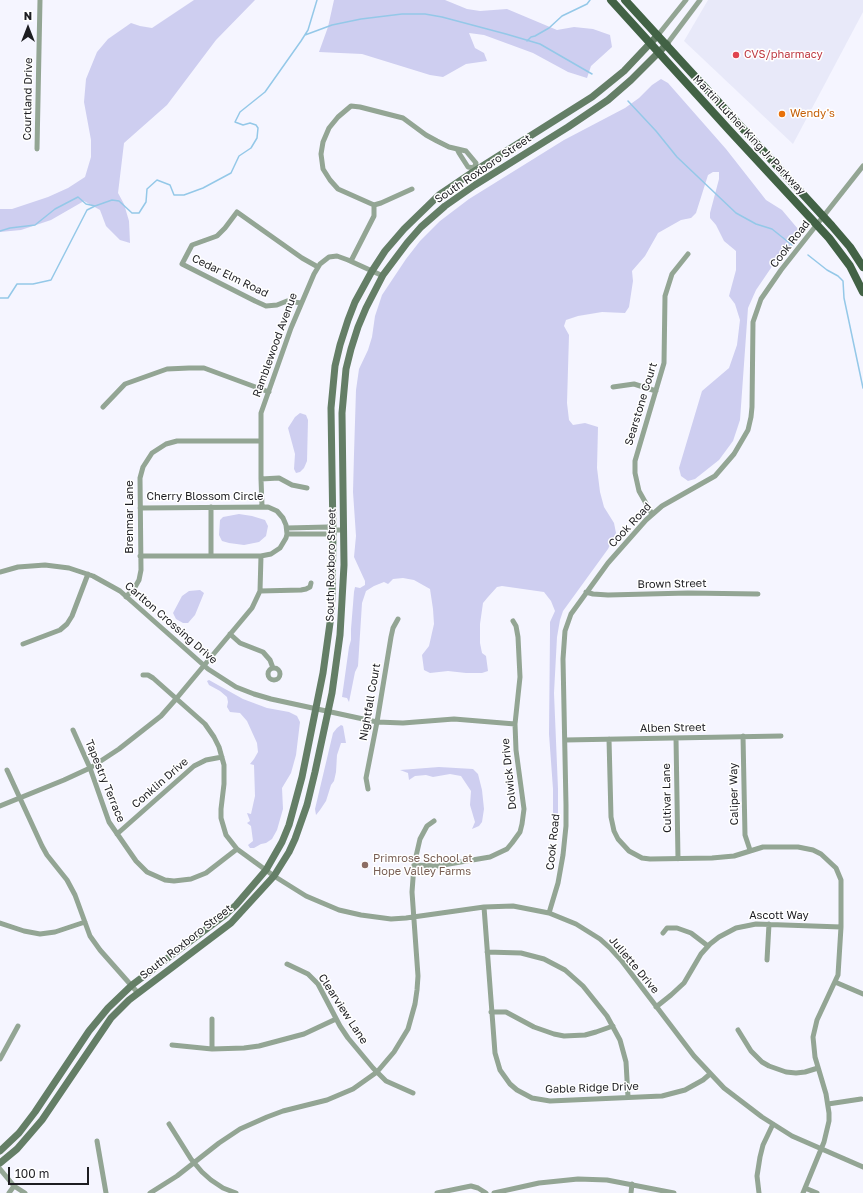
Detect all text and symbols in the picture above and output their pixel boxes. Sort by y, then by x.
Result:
north arrow [8,8,48,48]
text: N [24,9,32,22]
place label: CVS/pharmacy [744,48,823,62]
marker: CVS/pharmacy [731,50,741,60]
street label: Courtland Drive [21,57,35,141]
street label: Martin Luther King Jr Parkway [690,72,808,198]
place label: Wendy's [790,107,835,121]
marker: Wendy's [777,109,787,119]
street label: South Roxboro Street [432,132,534,206]
street label: Cook Road [767,218,813,270]
street label: Cedar Elm Road [190,252,270,300]
street label: Ramblewood Avenue [250,291,300,399]
street label: Searstone Court [622,361,660,447]
street label: Brenmar Lane [123,480,137,554]
street label: Cherry Blossom Circle [147,490,263,504]
street label: Cook Road [606,500,654,550]
street label: South Roxboro Street [323,508,339,622]
street label: Brown Street [637,577,707,591]
street label: Carlton Crossing Drive [122,579,220,667]
street label: Nightfall Court [357,662,383,742]
street label: Alben Street [640,721,706,735]
street label: Tapestry Terrace [82,738,128,824]
street label: Dolwick Drive [499,738,519,810]
street label: Conklin Drive [129,755,191,811]
street label: Cultivar Lane [660,763,674,833]
street label: Caliper Way [727,763,741,825]
street label: Cook Road [543,813,563,871]
place label: Primrose School at Hope Valley Farms [373,852,473,878]
marker: Primrose School at Hope Valley Farms [360,860,370,870]
street label: South Roxboro Street [137,902,235,982]
street label: Ascott Way [749,909,809,923]
street label: Juliette Drive [606,934,662,996]
street label: Clearview Lane [315,971,371,1047]
street label: Gable Ridge Drive [545,1080,639,1096]
scale bar [10,1159,91,1185]
text: 100 m [15,1166,49,1181]

